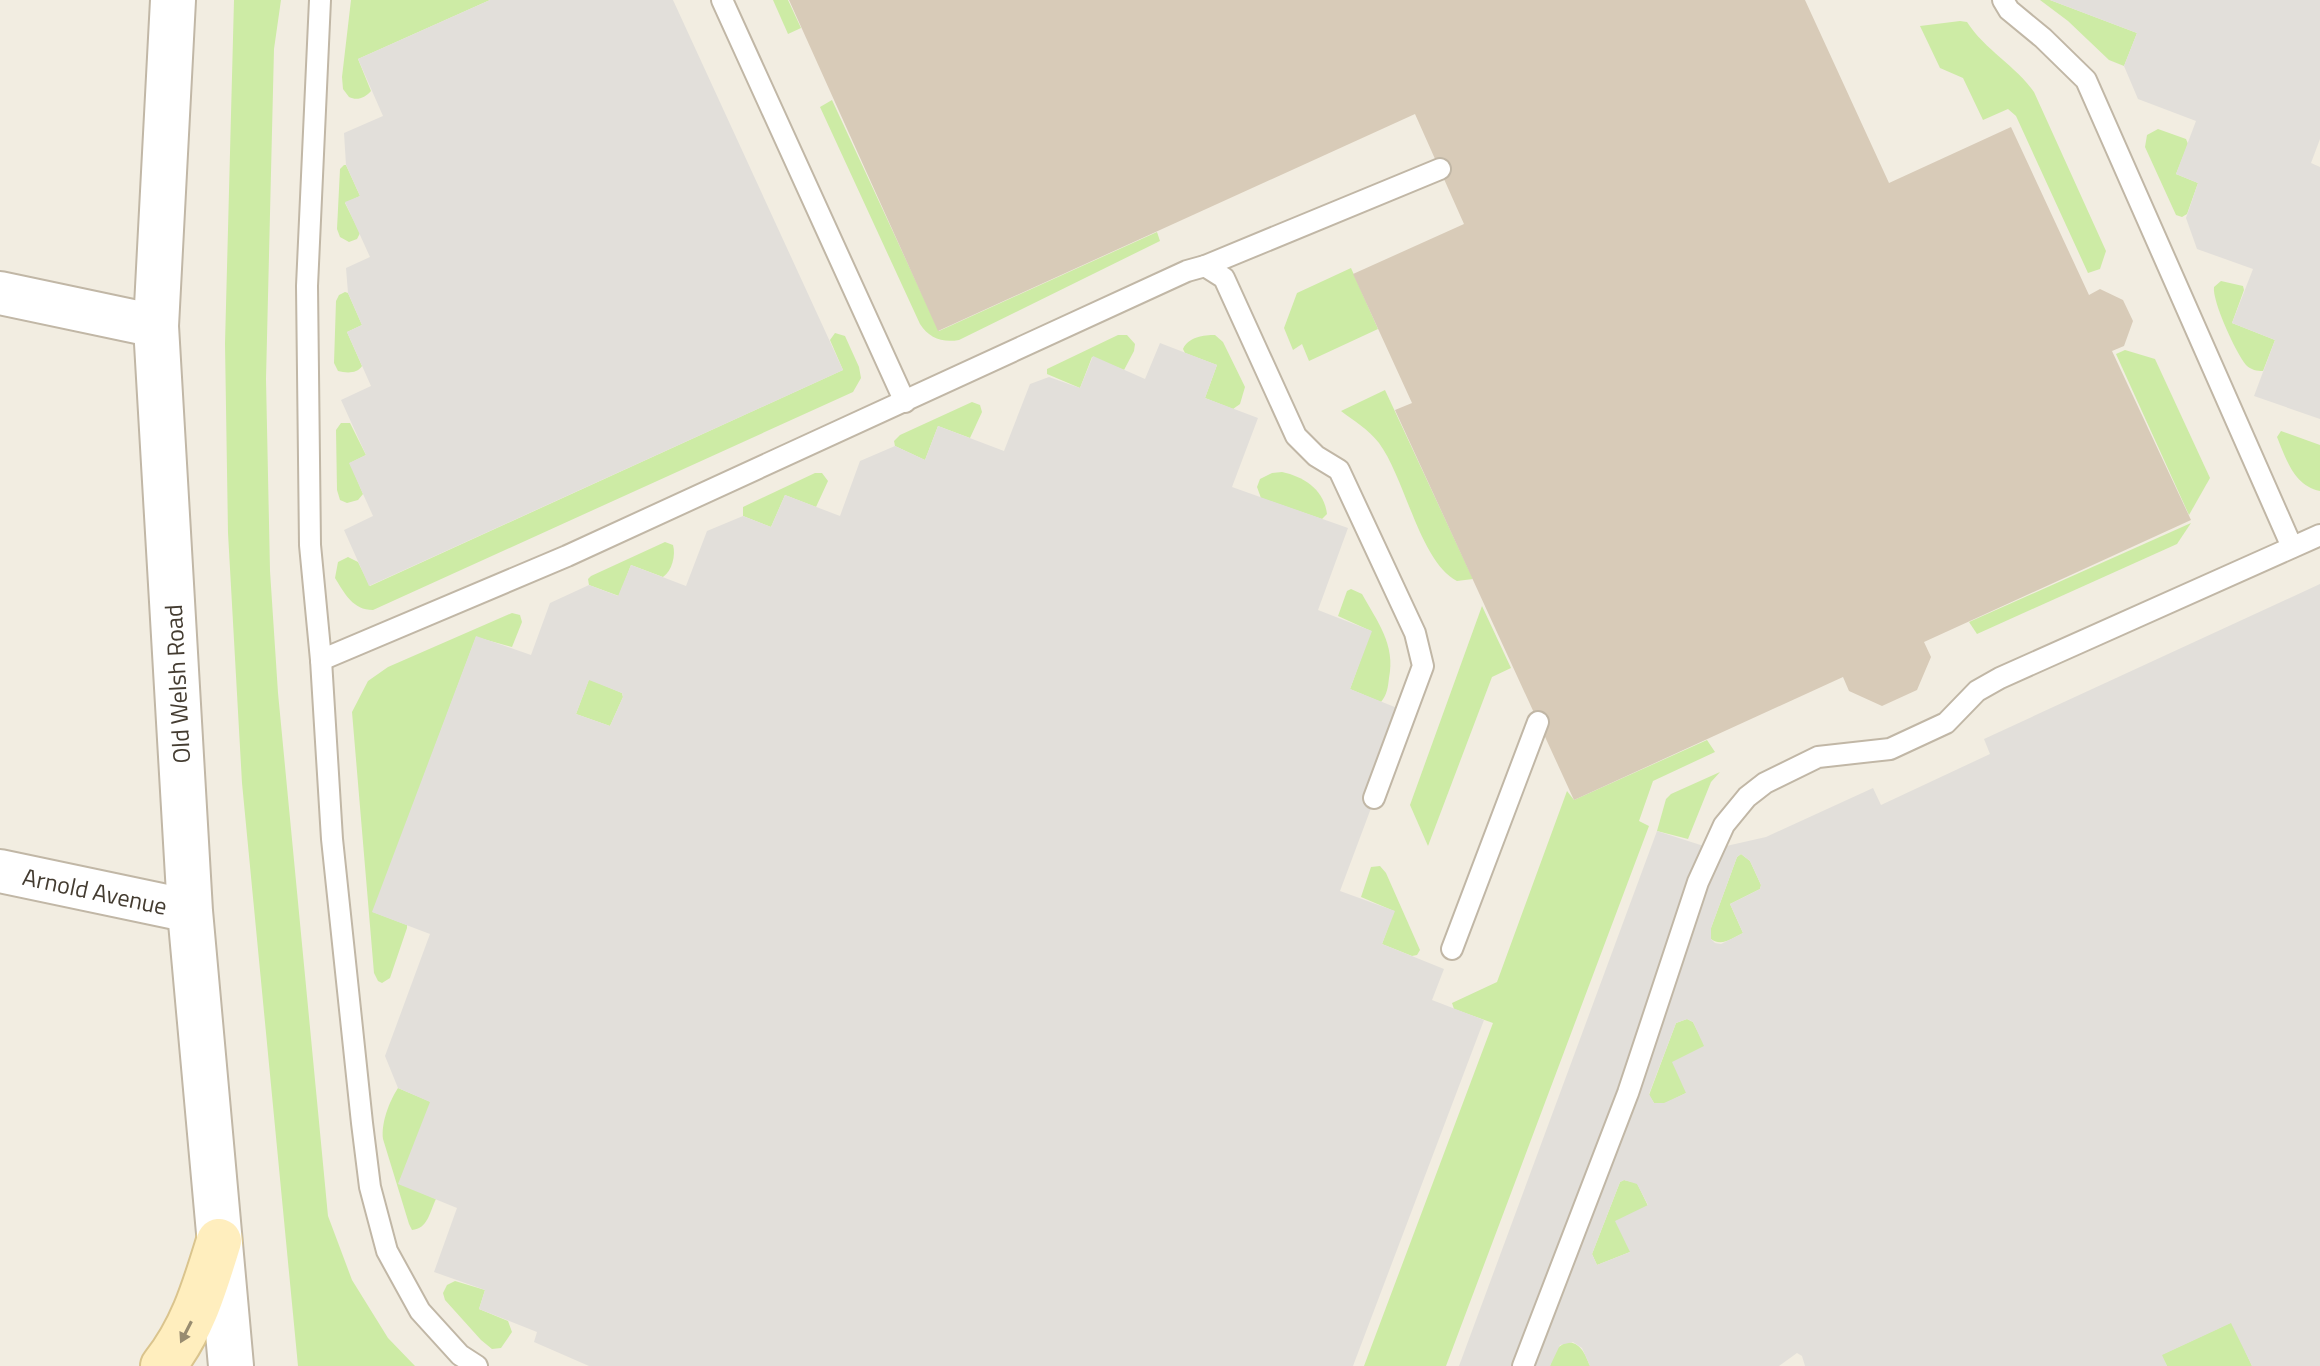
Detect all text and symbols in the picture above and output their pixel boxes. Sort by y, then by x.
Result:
street label: Old Welsh Road [155,604,199,764]
street label: Arnold Avenue [19,858,171,924]
one-way arrow [180,1321,193,1344]

